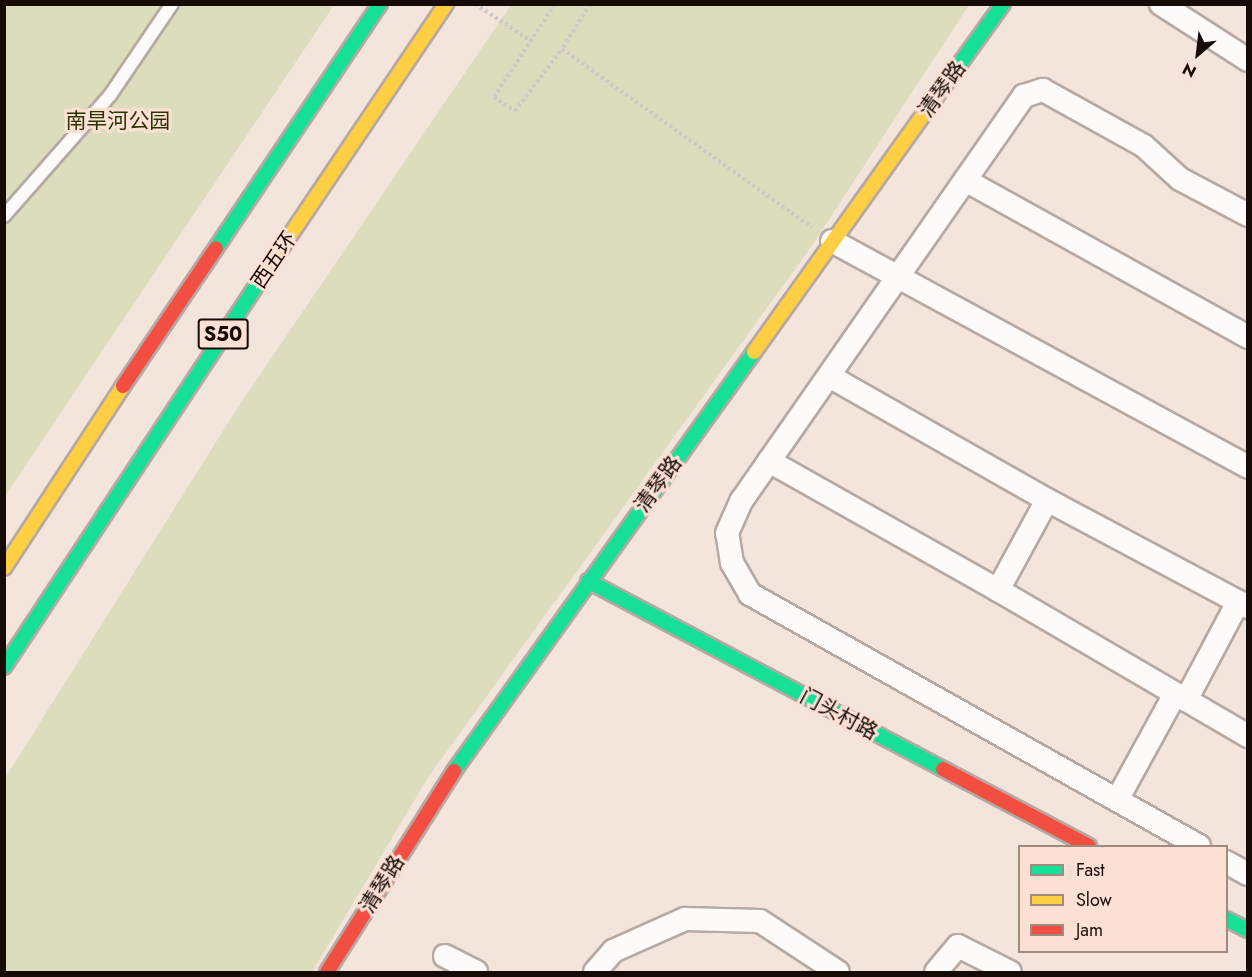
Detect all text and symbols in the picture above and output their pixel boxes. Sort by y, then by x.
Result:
north arrow [1168,24,1228,84]
street label: 清琴路 [913,56,971,122]
text: N [1178,57,1200,83]
park label: 南旱河公园 [66,108,170,134]
street label: 西五环 [246,227,302,293]
road number: S50 [198,317,248,351]
street label: 清琴路 [629,451,687,517]
street label: 门头村路 [796,683,882,745]
legend [1018,845,1228,953]
street label: 清琴路 [355,851,409,917]
text: Fast [1076,857,1105,883]
text: Slow [1076,887,1112,913]
text: Jam [1076,917,1103,943]

